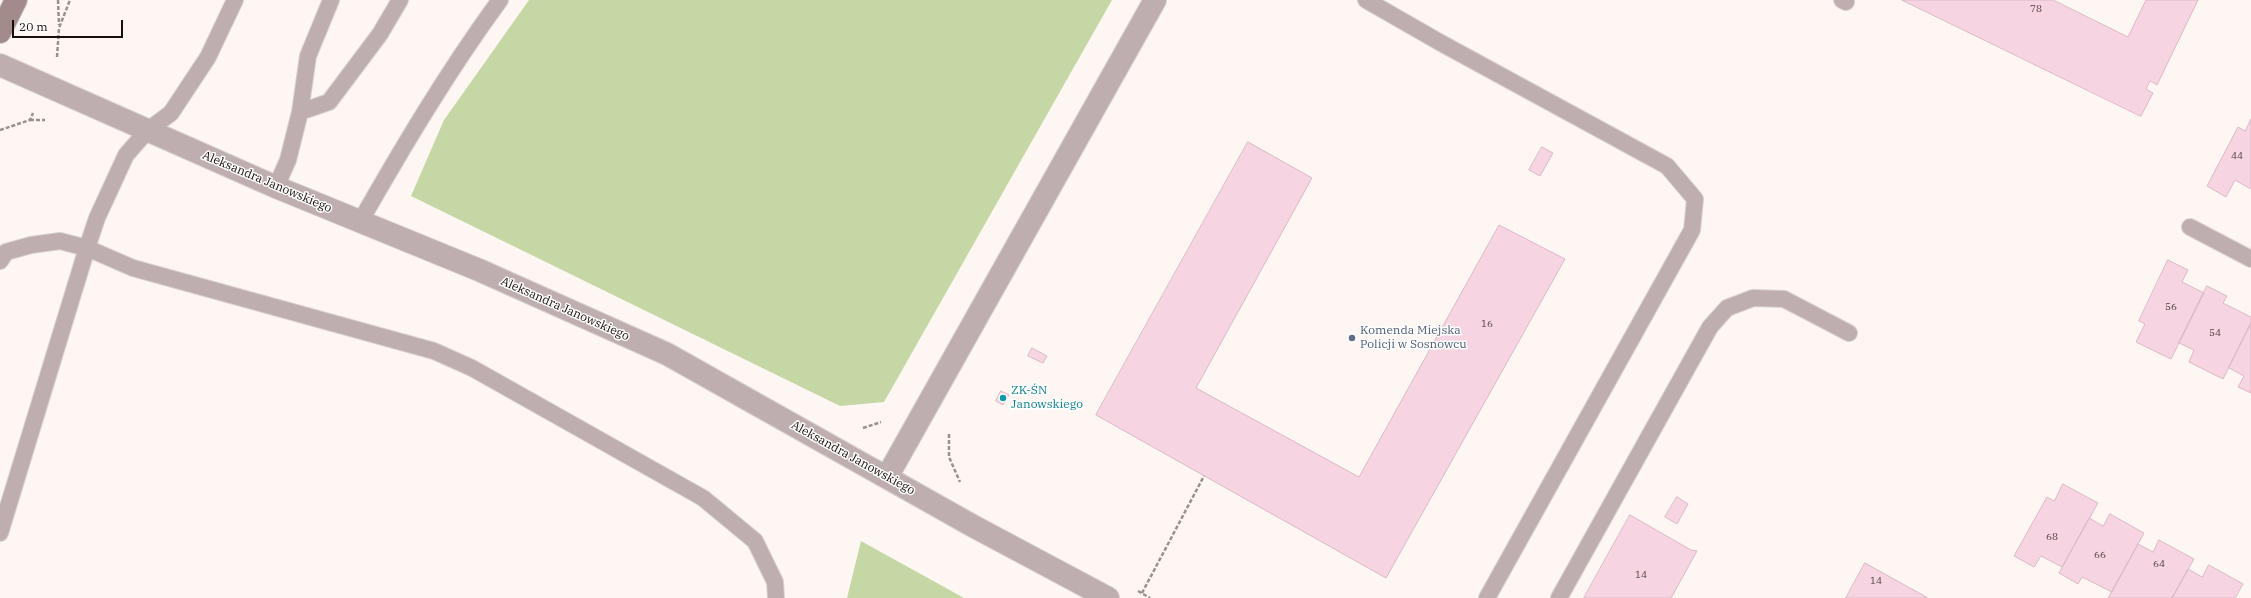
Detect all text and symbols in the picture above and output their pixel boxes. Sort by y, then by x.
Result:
house number: 78 [2030,3,2042,15]
scale bar [14,12,125,38]
text: 20 m [19,19,48,34]
street label: Aleksandra Janowskiego [200,148,334,216]
house number: 44 [2231,150,2243,162]
street label: Aleksandra Janowskiego [499,274,631,344]
house number: 56 [2165,301,2177,313]
house number: 16 [1481,318,1493,330]
place label: Komenda Miejska Policji w Sosnowcu [1360,324,1467,352]
house number: 54 [2209,327,2221,339]
marker: Komenda Miejska Policji w Sosnowcu [1347,333,1357,343]
place label: ZK-ŚN Janowskiego [1011,384,1083,412]
marker: ZK-ŚN Janowskiego [998,393,1008,403]
street label: Aleksandra Janowskiego [789,418,917,498]
house number: 68 [2046,531,2058,543]
house number: 66 [2094,549,2106,561]
house number: 64 [2153,558,2165,570]
house number: 14 [1635,569,1647,581]
house number: 14 [1870,575,1882,587]

